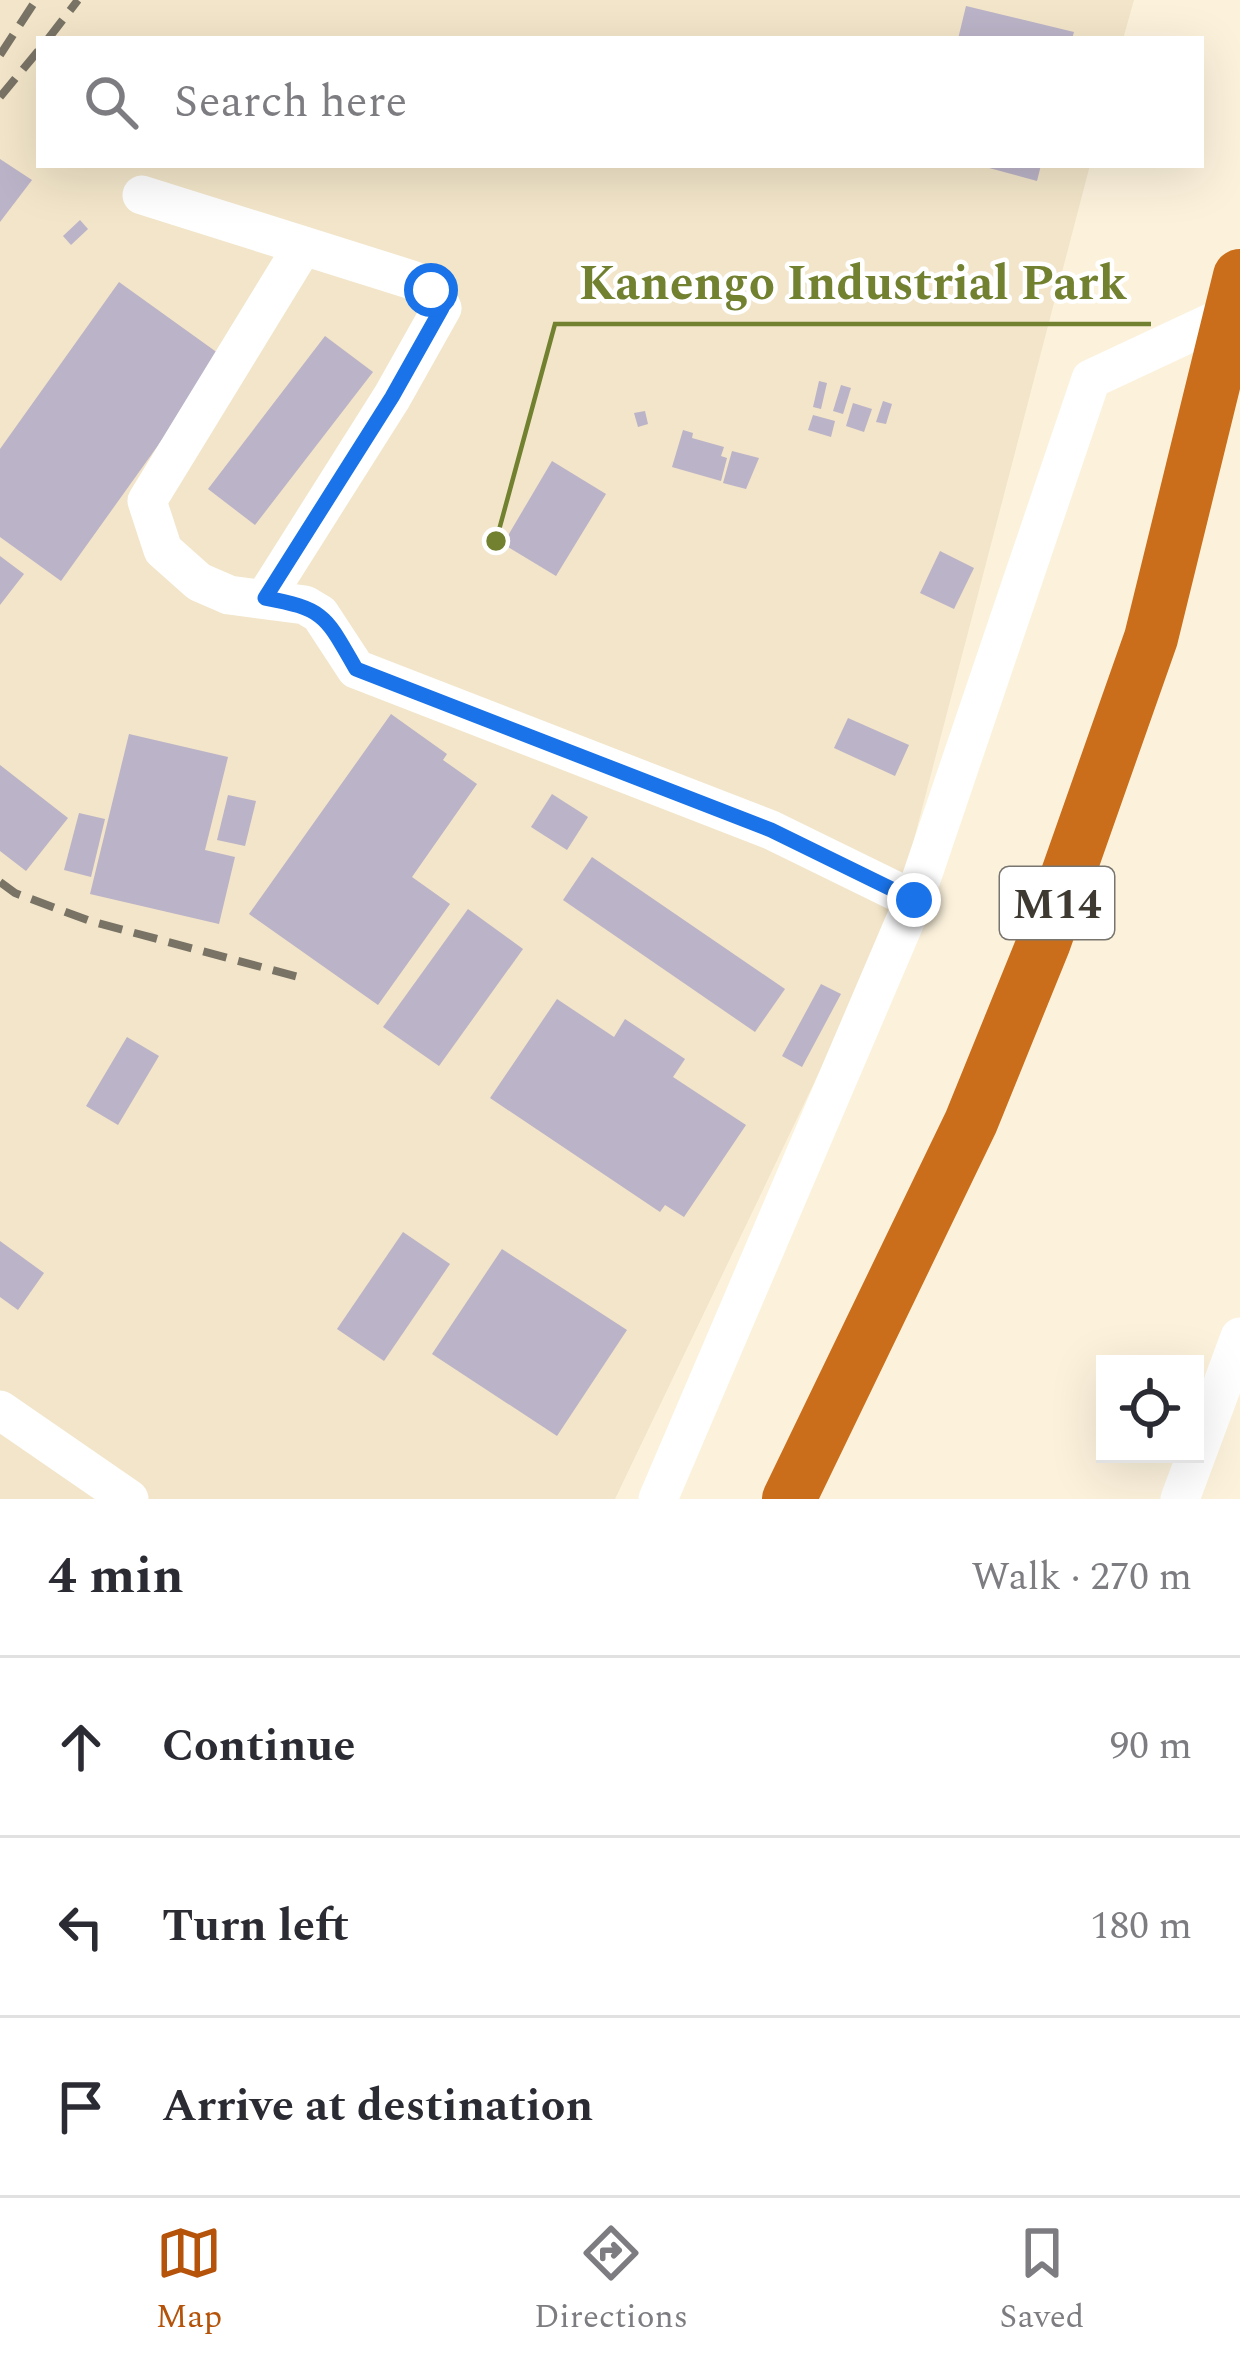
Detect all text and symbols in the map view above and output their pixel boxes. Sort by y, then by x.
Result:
search box [36,36,1204,168]
text: Search here [174,68,407,137]
icon: search [78,69,144,135]
callout: Kanengo Industrial Park [555,240,1151,324]
text: Kanengo Industrial Park [579,248,1127,321]
route start [404,263,458,317]
road number: M14 [1000,867,1114,939]
route end [887,873,941,927]
map controls [1096,1355,1204,1463]
button: locate [1096,1355,1204,1463]
text: 4 min [48,1538,184,1616]
text: Walk · 270 m [971,1548,1192,1607]
text: Continue [162,1712,355,1781]
icon: ahead [48,1714,114,1780]
text: 90 m [1110,1717,1192,1776]
text: Turn left [162,1892,349,1961]
icon: left [48,1894,114,1960]
text: 180 m [1090,1897,1192,1956]
text: Arrive at destination [162,2072,593,2141]
icon: arrive [48,2074,114,2140]
tab: Map [156,2220,222,2342]
tab: Directions [534,2220,688,2342]
tab: Saved [1000,2220,1084,2342]

